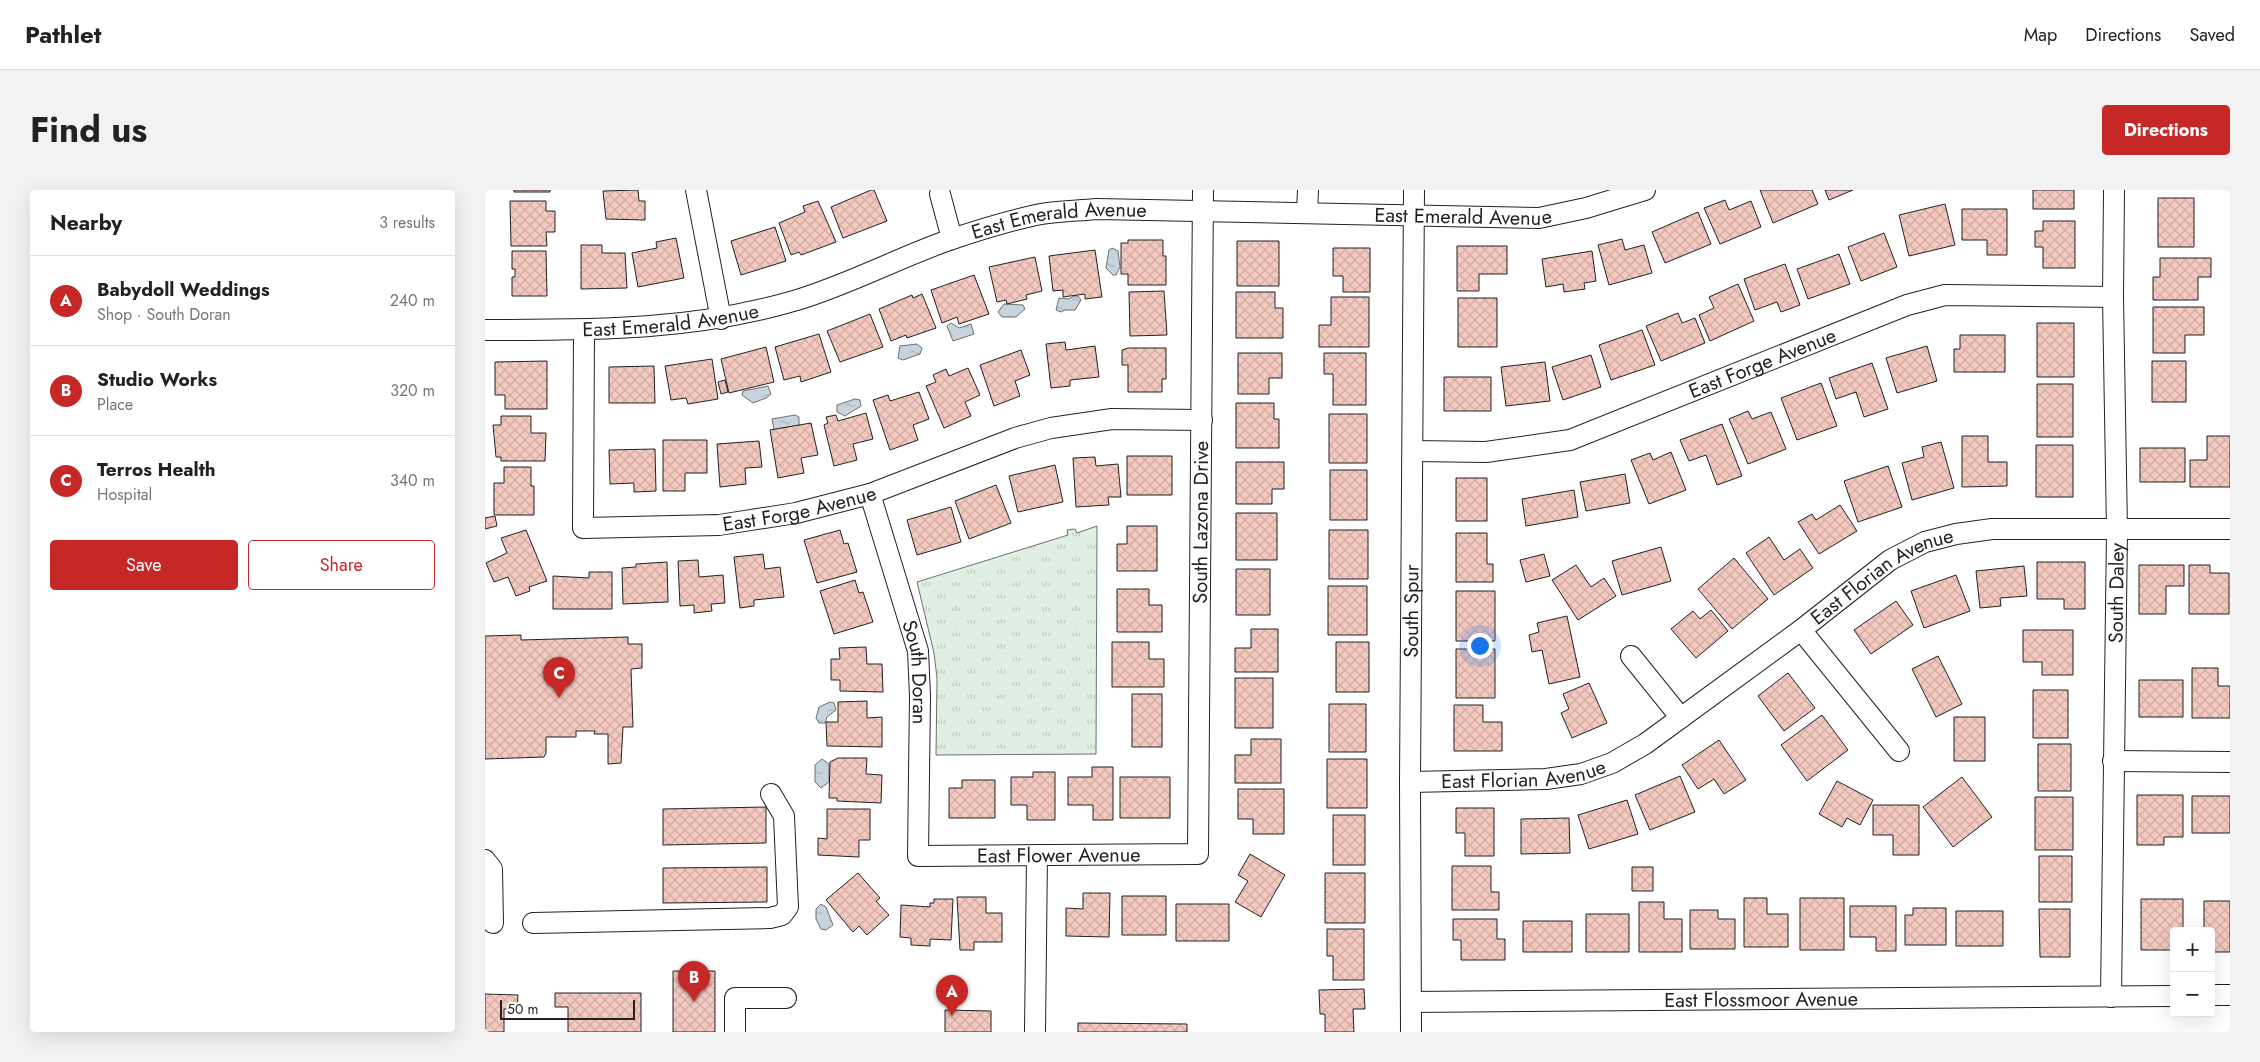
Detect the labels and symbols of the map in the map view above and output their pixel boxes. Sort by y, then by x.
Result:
street label: East Emerald Avenue [968,194,1147,246]
street label: East Emerald Avenue [1374,200,1554,233]
street label: East Emerald Avenue [582,296,761,344]
street label: East Forge Avenue [1684,320,1840,406]
street label: South Lazona Drive [1185,441,1216,604]
street label: East Forge Avenue [720,478,881,539]
street label: East Florian Avenue [1804,521,1956,632]
street label: South Daley [2101,542,2131,643]
street label: South Spur [1396,564,1426,658]
street label: South Doran [895,616,935,725]
your location [1467,633,1493,659]
pin: C [543,657,575,698]
street label: East Florian Avenue [1441,752,1610,796]
street label: East Flower Avenue [977,840,1141,870]
pin: B [678,961,710,1002]
pin: A [936,975,968,1016]
street label: East Flossmoor Avenue [1664,984,1858,1015]
scale bar [500,997,635,1020]

